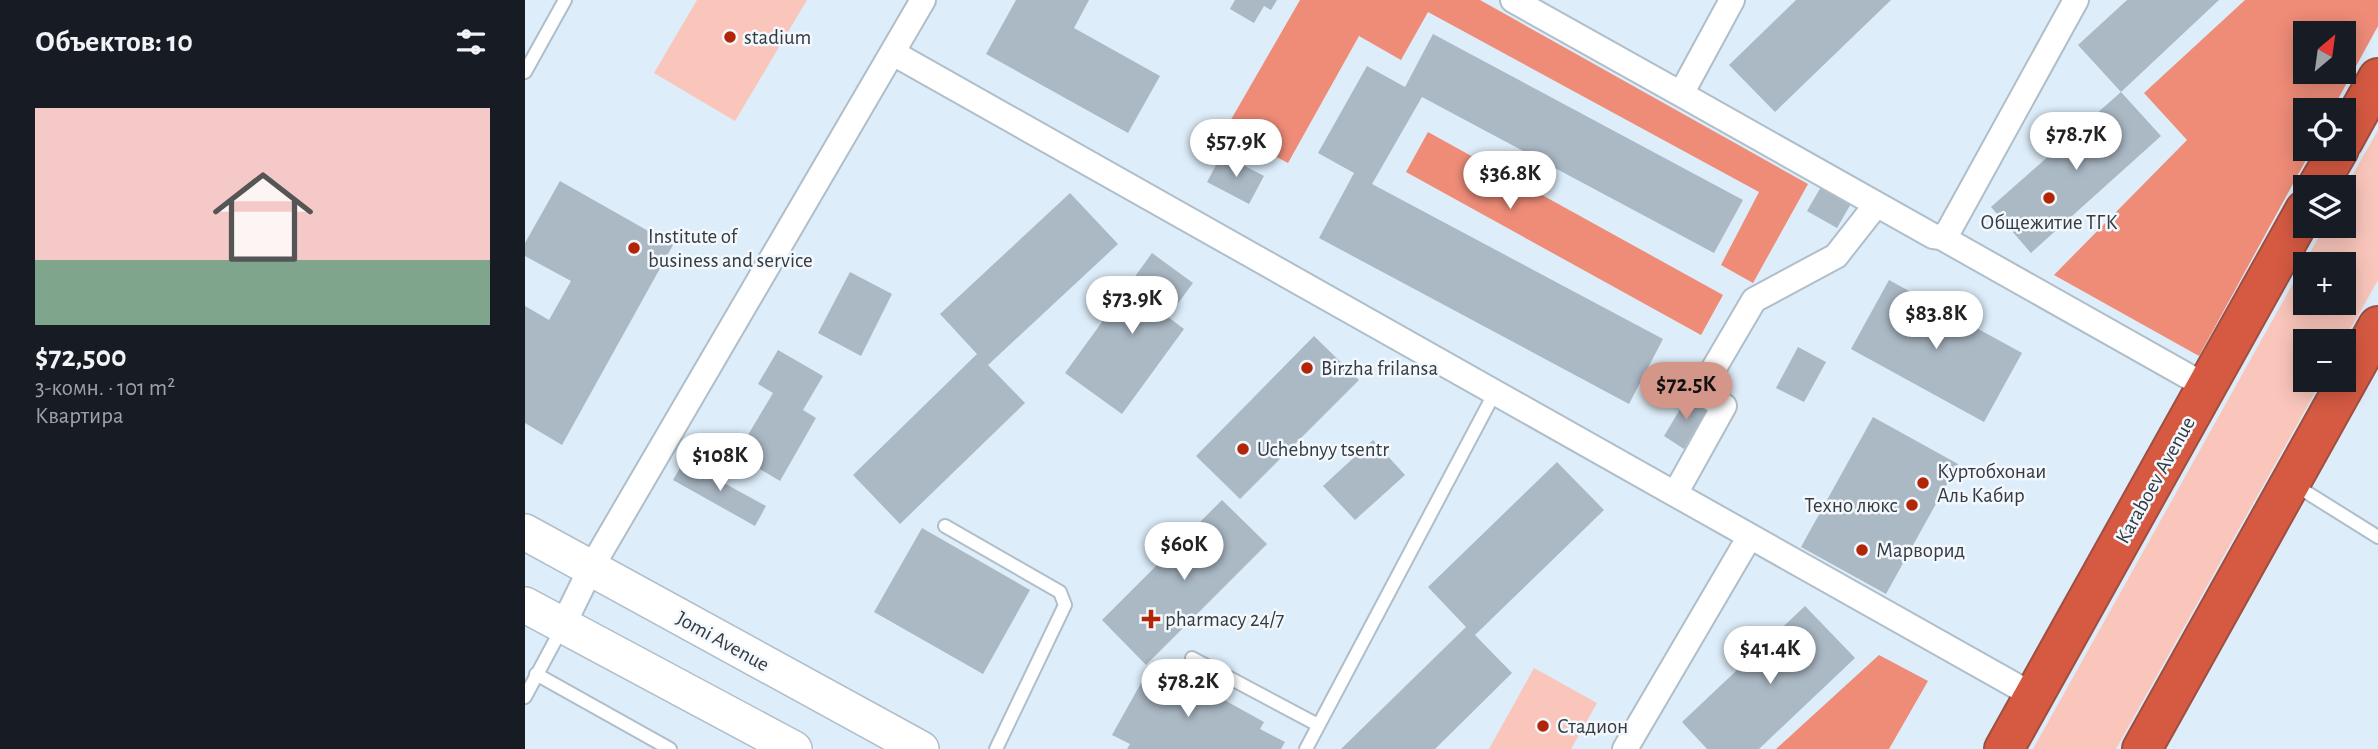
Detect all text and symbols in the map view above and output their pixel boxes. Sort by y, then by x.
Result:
north arrow [2293,21,2355,84]
map controls [2293,21,2356,392]
icon: filters [452,23,490,61]
text: Объектов: 10 [35,27,193,57]
place label: stadium [744,27,811,48]
marker: stadium [722,29,738,45]
button: locate [2293,98,2356,161]
pin: $78.7K [2019,113,2133,172]
pin: $57.9K [1179,120,1293,179]
text: $78.7K [2046,123,2106,146]
text: $57.9K [1206,130,1266,153]
pin: $36.8K [1453,152,1567,211]
icon: home [200,154,326,280]
text: $36.8K [1479,162,1541,185]
button: layers [2293,175,2356,238]
marker: Общежитие ТГК [2041,190,2057,206]
place label: Общежитие ТГК [1980,212,2118,233]
place label: Institute of business and service [648,226,813,271]
marker: Institute of business and service [626,240,642,256]
button: + [2293,252,2356,315]
pin: $73.9K [1075,276,1189,336]
text: $73.9K [1102,287,1162,310]
pin: $83.8K [1879,292,1993,351]
text: $83.8K [1905,302,1967,325]
button: − [2293,329,2356,392]
text: $72,500 [35,342,127,372]
place label: Birzha frilansa [1321,358,1438,379]
marker: Birzha frilansa [1299,360,1315,376]
pin: $72.5K [1629,362,1743,422]
text: $72.5K [1656,373,1716,396]
text: 3-комн. · 101 m² [35,377,175,400]
text: Квартира [35,405,123,428]
street label: Karaboev Avenue [2112,413,2199,547]
pin: $108K [671,434,769,493]
place label: Uchebnyy tsentr [1257,439,1389,460]
marker: Uchebnyy tsentr [1235,441,1251,457]
text: $108K [692,444,748,467]
place label: Куртобхонаи Аль Кабир [1937,461,2046,506]
marker: Куртобхонаи Аль Кабир [1915,475,1931,491]
place label: Техно люкс [1804,495,1898,516]
marker: Техно люкс [1904,497,1920,513]
pin: $60K [1143,522,1225,582]
text: $60K [1161,533,1207,556]
place label: Марворид [1876,540,1965,561]
marker: Марворид [1854,542,1870,558]
street label: Jomi Avenue [673,607,773,676]
place label: pharmacy 24/7 [1165,609,1285,630]
marker: pharmacy 24/7 [1143,611,1159,627]
pin: $41.4K [1713,626,1827,686]
text: $41.4K [1740,637,1800,660]
pin: $78.2K [1131,660,1245,719]
text: $78.2K [1157,670,1219,693]
place label: Стадион [1557,716,1628,737]
marker: Стадион [1535,718,1551,734]

